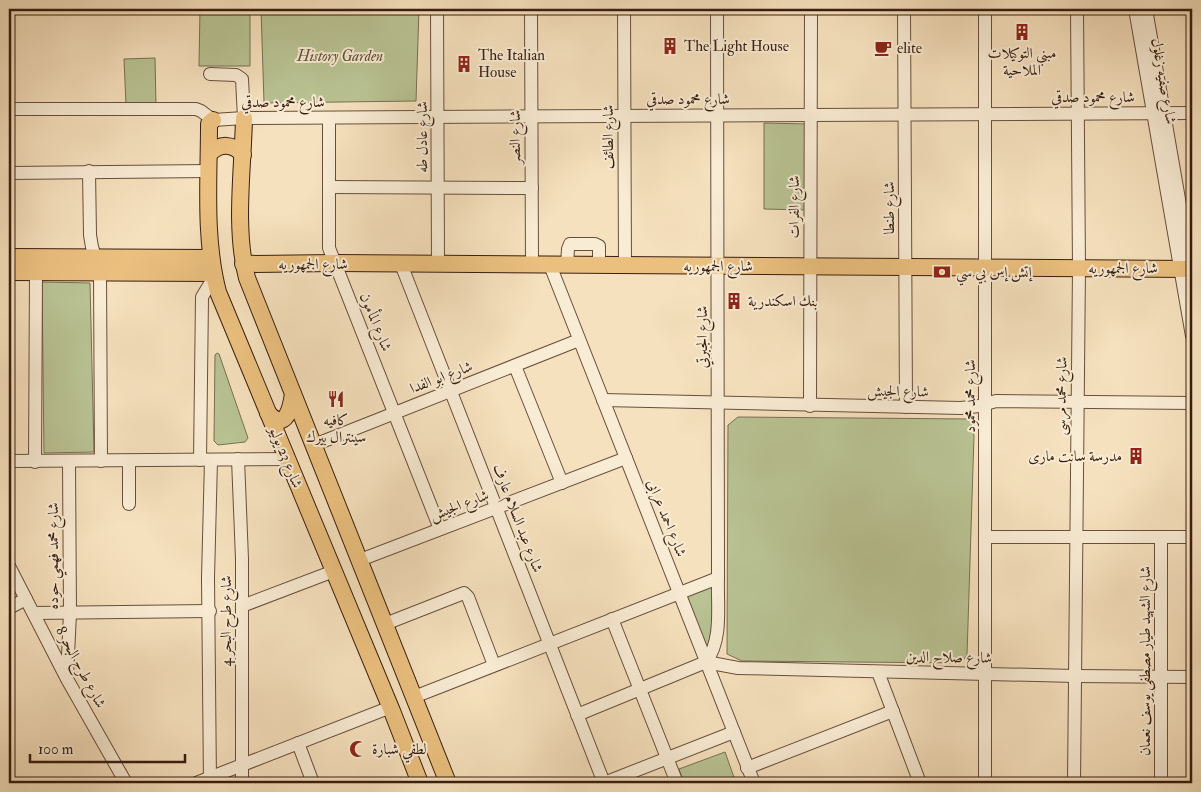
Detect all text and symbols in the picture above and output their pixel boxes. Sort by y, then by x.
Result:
building icon: مبني التوكيلات الملاحية [1012,22,1032,42]
building icon: The Light House [660,36,680,56]
street label: شارع صفيه زغلول [1144,36,1180,126]
place label: The Light House [684,37,789,56]
cafe icon: elite [873,38,893,58]
place label: elite [897,39,922,58]
place label: مبني التوكيلات الملاحية [988,44,1056,80]
place label: The Italian House [478,46,545,82]
park label: History Garden [296,47,383,66]
building icon: The Italian House [454,54,474,74]
street label: شارع محمود صدقي [1051,88,1135,110]
street label: شارع محمود صدقي [646,90,730,112]
street label: شارع محمود صدقي [241,93,325,115]
street label: شارع عادل طه [413,101,435,173]
street label: شارع الطائف [599,105,621,169]
street label: شارع النصر [506,110,528,166]
street label: شارع الفرات [785,175,807,239]
street label: شارع طنطا [880,181,902,235]
street label: شارع الجمهوريه [278,255,348,277]
street label: شارع الجمهوريه [683,257,753,279]
street label: شارع الجمهوريه [1088,259,1158,281]
bank icon: إتش إس بي سي [932,262,952,282]
place label: إتش إس بي سي [956,263,1033,286]
street label: شارع المأمون [352,289,398,355]
building icon: بنك اسكندرية [724,291,744,311]
place label: بنك اسكندرية [748,292,817,311]
street label: شارع الجبرتي [693,306,715,368]
street label: شارع محمد مرسى [1051,356,1075,436]
street label: شارع ابو الفدا [407,357,476,401]
street label: شارع محمد محمود [961,359,983,433]
street label: شارع الجيش [867,381,929,405]
restaurant icon: كافيه سينترال بيرك [326,389,346,409]
place label: كافيه سينترال بيرك [306,411,366,447]
street label: شارع 23 يوليو [261,422,307,492]
building icon: مدرسة سانت مارى [1126,446,1146,466]
place label: مدرسة سانت مارى [1028,447,1122,466]
street label: شارع عبد السلام عارف [485,461,547,576]
street label: شارع احمد عرابى [640,477,691,561]
street label: شارع الجيش [427,486,492,528]
street label: شارع محمد فهمي حوده [44,503,67,609]
street label: شارع الشهيد طيار مصطفى يوسف نعمان [1136,566,1158,756]
street label: شارع طرح البحر 4 [217,575,239,667]
street label: شارع طرح البحر 8 [48,623,110,713]
street label: شارع صلاح الدين [906,647,992,671]
scale bar [30,732,185,764]
mosque icon: لطفي شبارة [348,739,368,759]
text: 100 m [38,740,74,759]
place label: لطفي شبارة [372,740,427,763]

